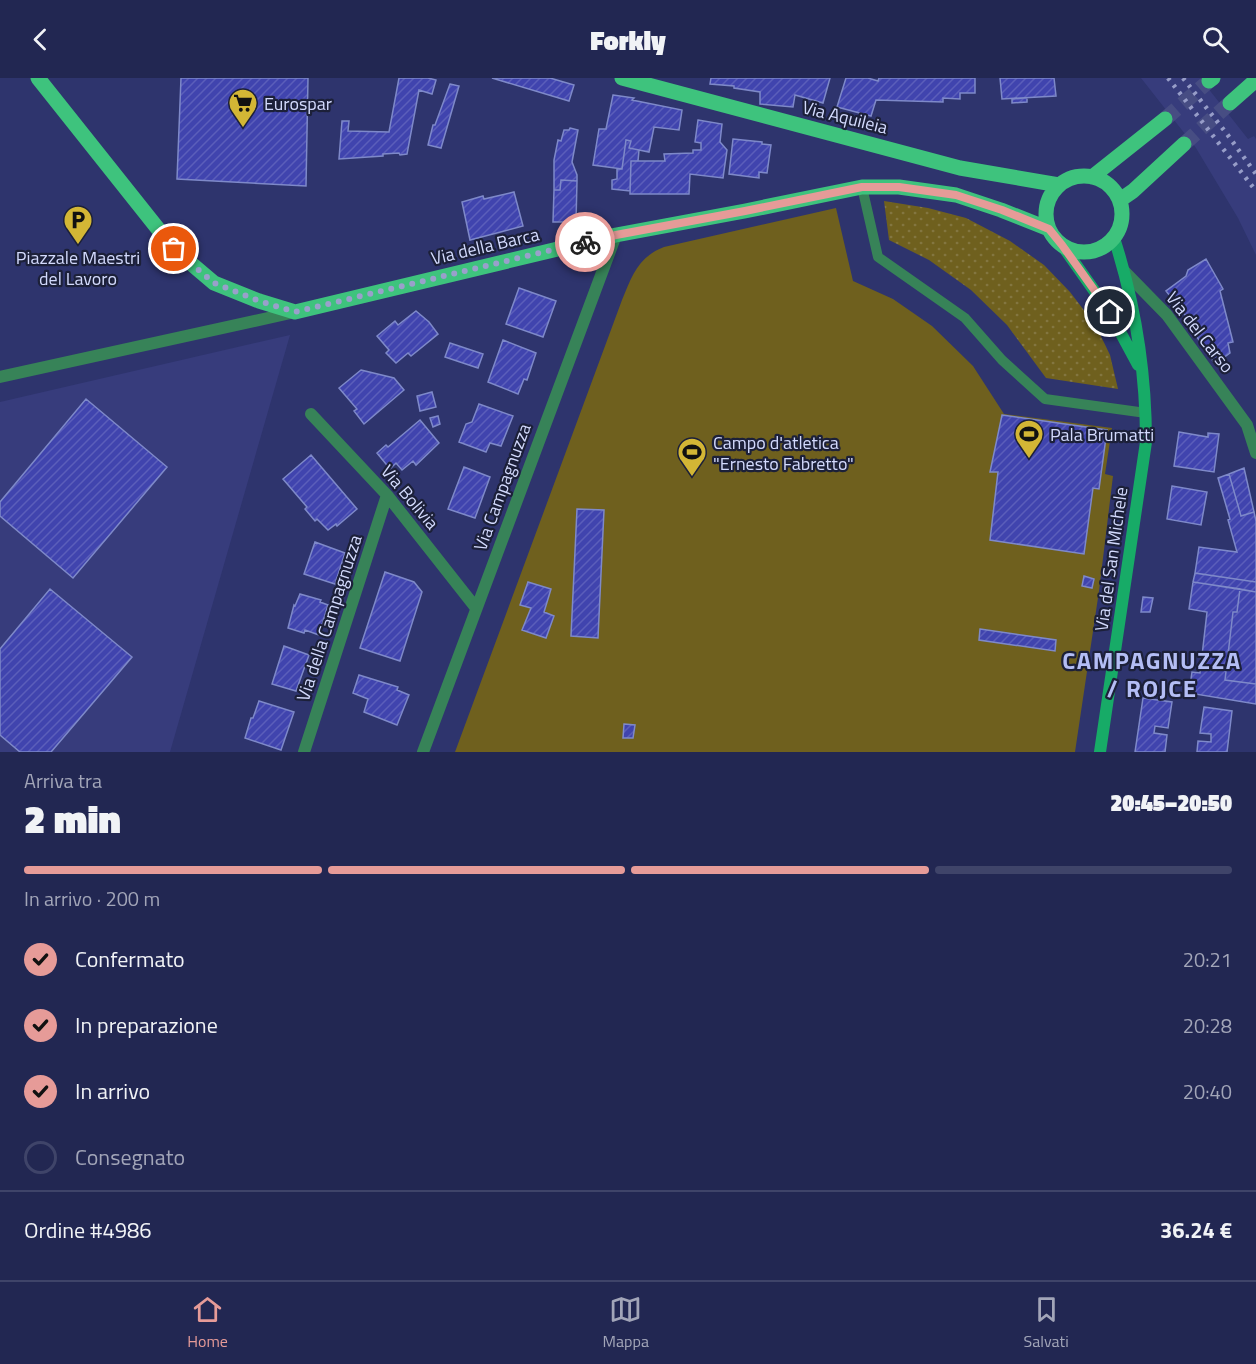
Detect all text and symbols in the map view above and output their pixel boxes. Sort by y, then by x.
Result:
text: Forkly [590,19,666,60]
icon: back [24,23,57,56]
icon: search [1199,23,1232,56]
supermarket icon: Eurospar [227,87,259,129]
place label: Eurospar [264,90,332,117]
street label: Via Aquileia [799,93,891,141]
parking icon: Piazzale Maestri del Lavoro [62,204,94,246]
courier [555,212,615,272]
street label: Via della Barca [428,220,542,272]
pin [148,223,199,274]
icon: bike [569,226,602,259]
icon: bag [157,232,190,265]
place label: Piazzale Maestri del Lavoro [16,244,140,292]
street label: Via del Carso [1159,285,1241,379]
pin [1084,286,1135,337]
icon: home [1093,295,1126,328]
sports icon: Pala Brumatti [1013,418,1045,460]
street label: Via Campagnuzza [466,420,538,554]
place label: Pala Brumatti [1050,421,1154,448]
place label: Campo d'atletica "Ernesto Fabretto" [713,429,854,477]
sports icon: Campo d'atletica "Ernesto Fabretto" [676,436,708,478]
street label: Via Bolivia [375,459,445,535]
street label: Via del San Michele [1088,485,1134,633]
street label: Via della Campagnuzza [289,531,369,705]
district label: CAMPAGNUZZA / ROJCE [1062,642,1242,706]
text: Arriva tra [24,765,102,796]
text: 20:45–20:50 [1110,786,1232,820]
text: 2 min [24,789,121,848]
text: In arrivo · 200 m [24,883,160,914]
text: Confermato [75,942,185,976]
icon: check [24,943,57,976]
text: 20:21 [1183,944,1232,975]
text: In preparazione [75,1008,218,1042]
icon: check [24,1009,57,1042]
text: 20:28 [1183,1010,1232,1041]
text: In arrivo [75,1074,150,1108]
icon: check [24,1075,57,1108]
text: 20:40 [1183,1076,1232,1107]
text: Consegnato [75,1140,185,1174]
text: Ordine #4986 [24,1213,152,1247]
text: 36.24 € [1160,1213,1232,1247]
tab: Home [187,1293,228,1353]
tab: Mappa [603,1293,649,1353]
tab: Salvati [1024,1293,1069,1353]

